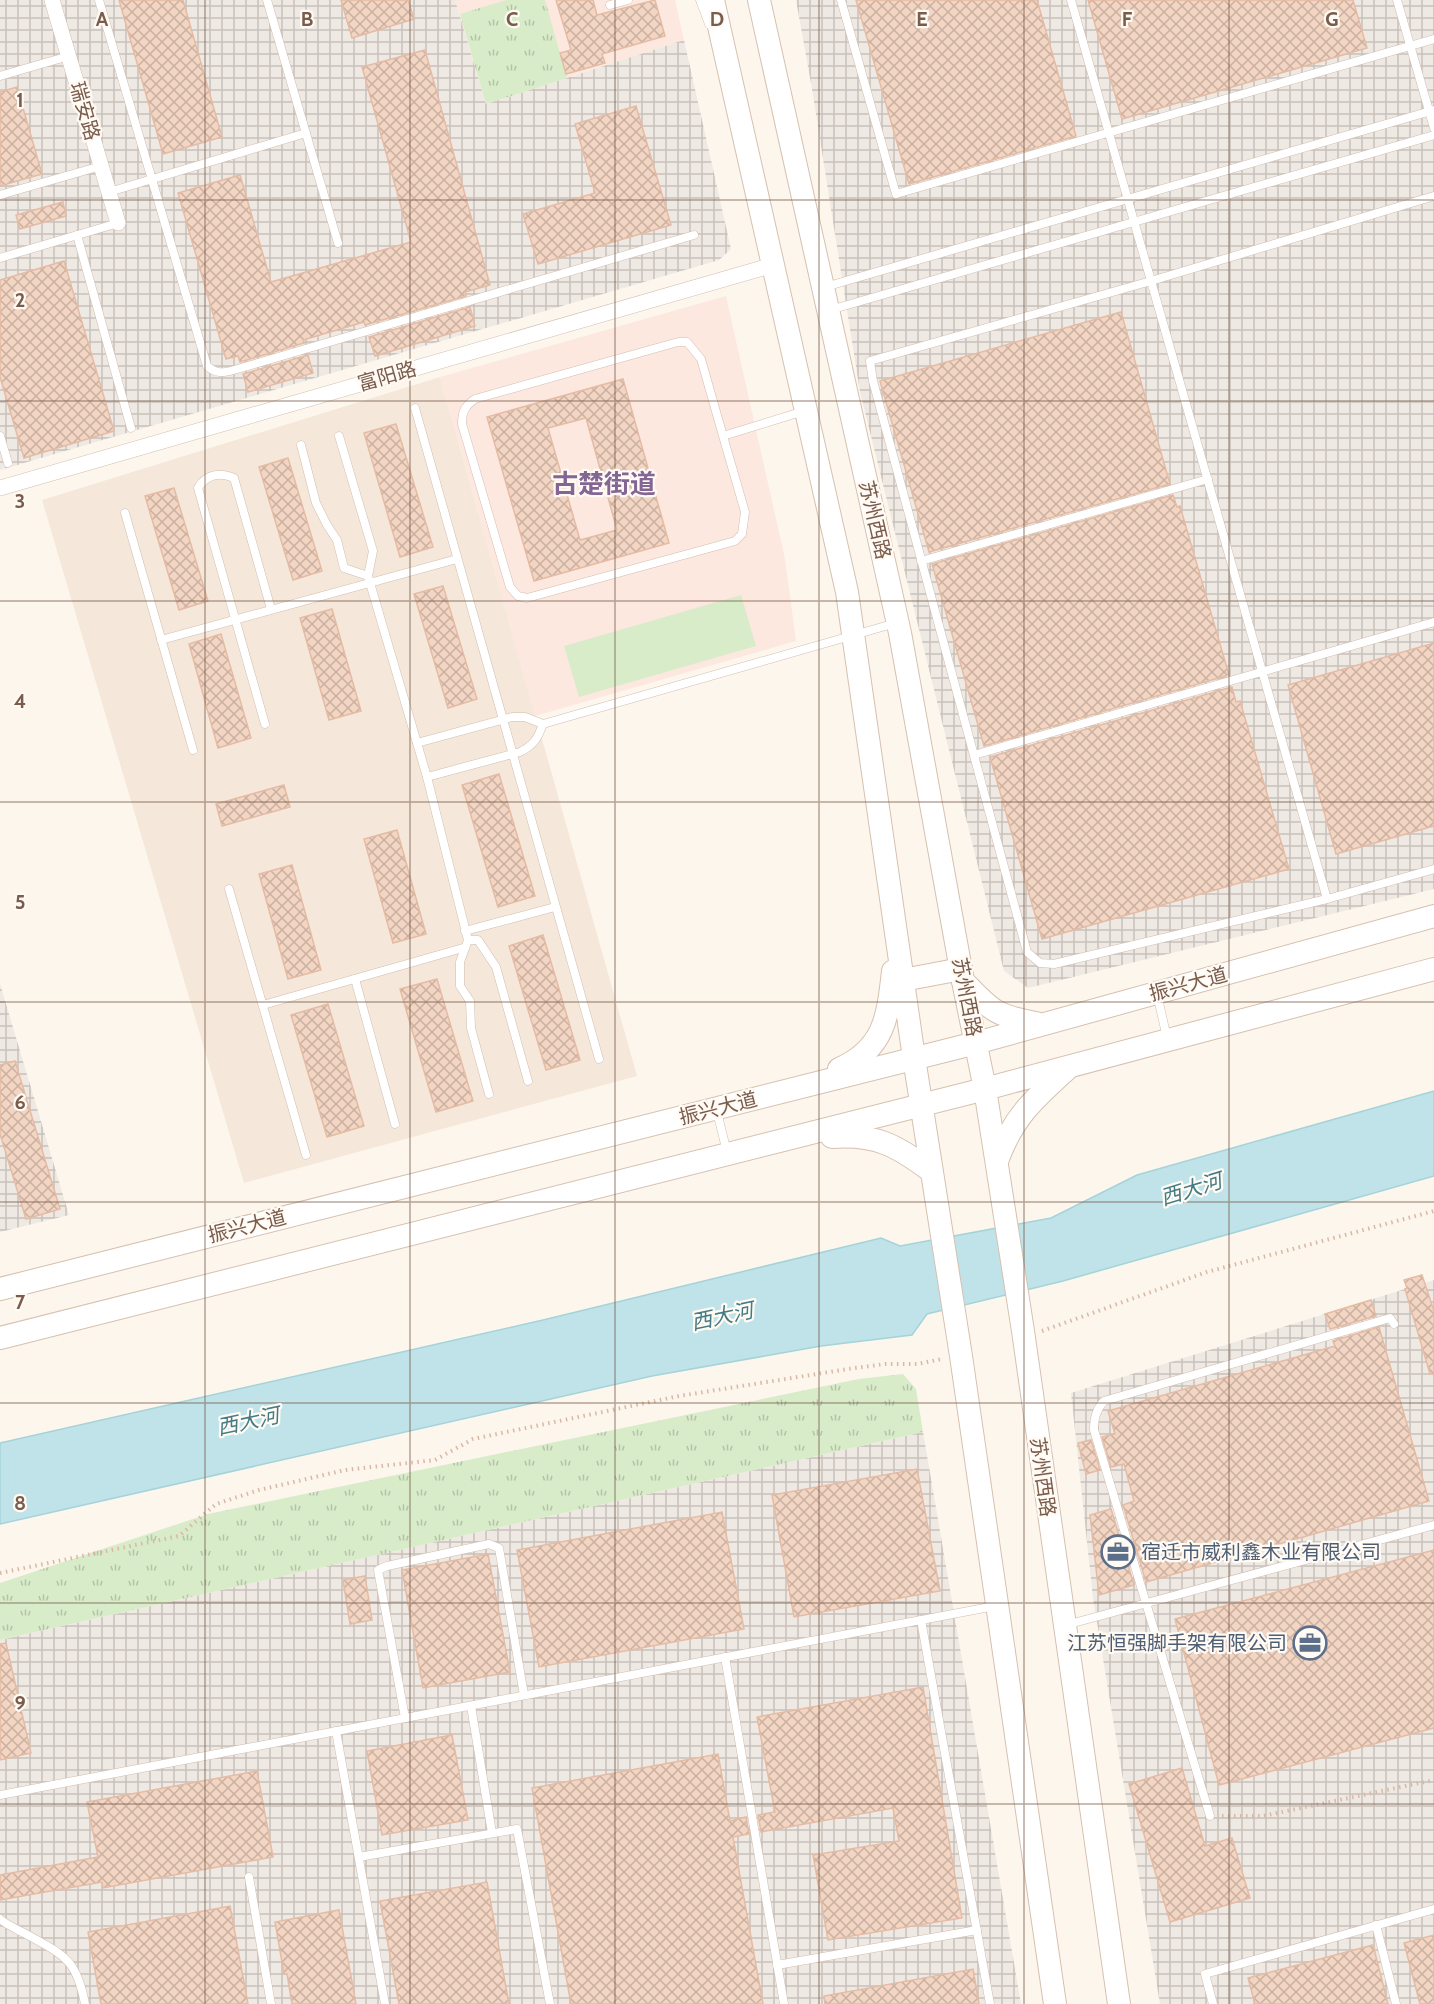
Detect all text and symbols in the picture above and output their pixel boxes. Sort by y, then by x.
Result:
text: A [96,7,109,31]
text: B [301,7,313,31]
text: C [506,7,518,31]
text: D [710,7,724,31]
text: E [916,7,928,31]
text: F [1122,7,1133,31]
text: G [1325,7,1339,31]
street label: 瑞安路 [65,79,105,143]
text: 1 [16,88,24,112]
text: 2 [15,288,25,312]
street label: 富阳路 [355,356,419,396]
district label: 古楚街道 [552,468,656,500]
street label: 苏州西路 [854,478,896,562]
text: 3 [15,489,25,513]
text: 4 [14,689,26,713]
text: 5 [15,890,25,914]
street label: 苏州西路 [948,955,986,1039]
street label: 振兴大道 [1146,962,1230,1006]
street label: 振兴大道 [676,1087,760,1129]
text: 6 [14,1090,26,1114]
water label: 西大河 [1157,1167,1229,1210]
street label: 振兴大道 [205,1205,289,1247]
text: 7 [15,1290,26,1314]
water label: 西大河 [689,1296,759,1335]
water label: 西大河 [215,1401,285,1440]
street label: 苏州西路 [1026,1436,1060,1518]
text: 8 [14,1491,26,1515]
office icon: 宿迁市威利鑫木业有限公司 [1100,1534,1136,1570]
place label: 宿迁市威利鑫木业有限公司 [1141,1540,1381,1564]
office icon: 江苏恒强脚手架有限公司 [1292,1625,1328,1661]
place label: 江苏恒强脚手架有限公司 [1067,1631,1287,1655]
text: 9 [14,1691,26,1715]

